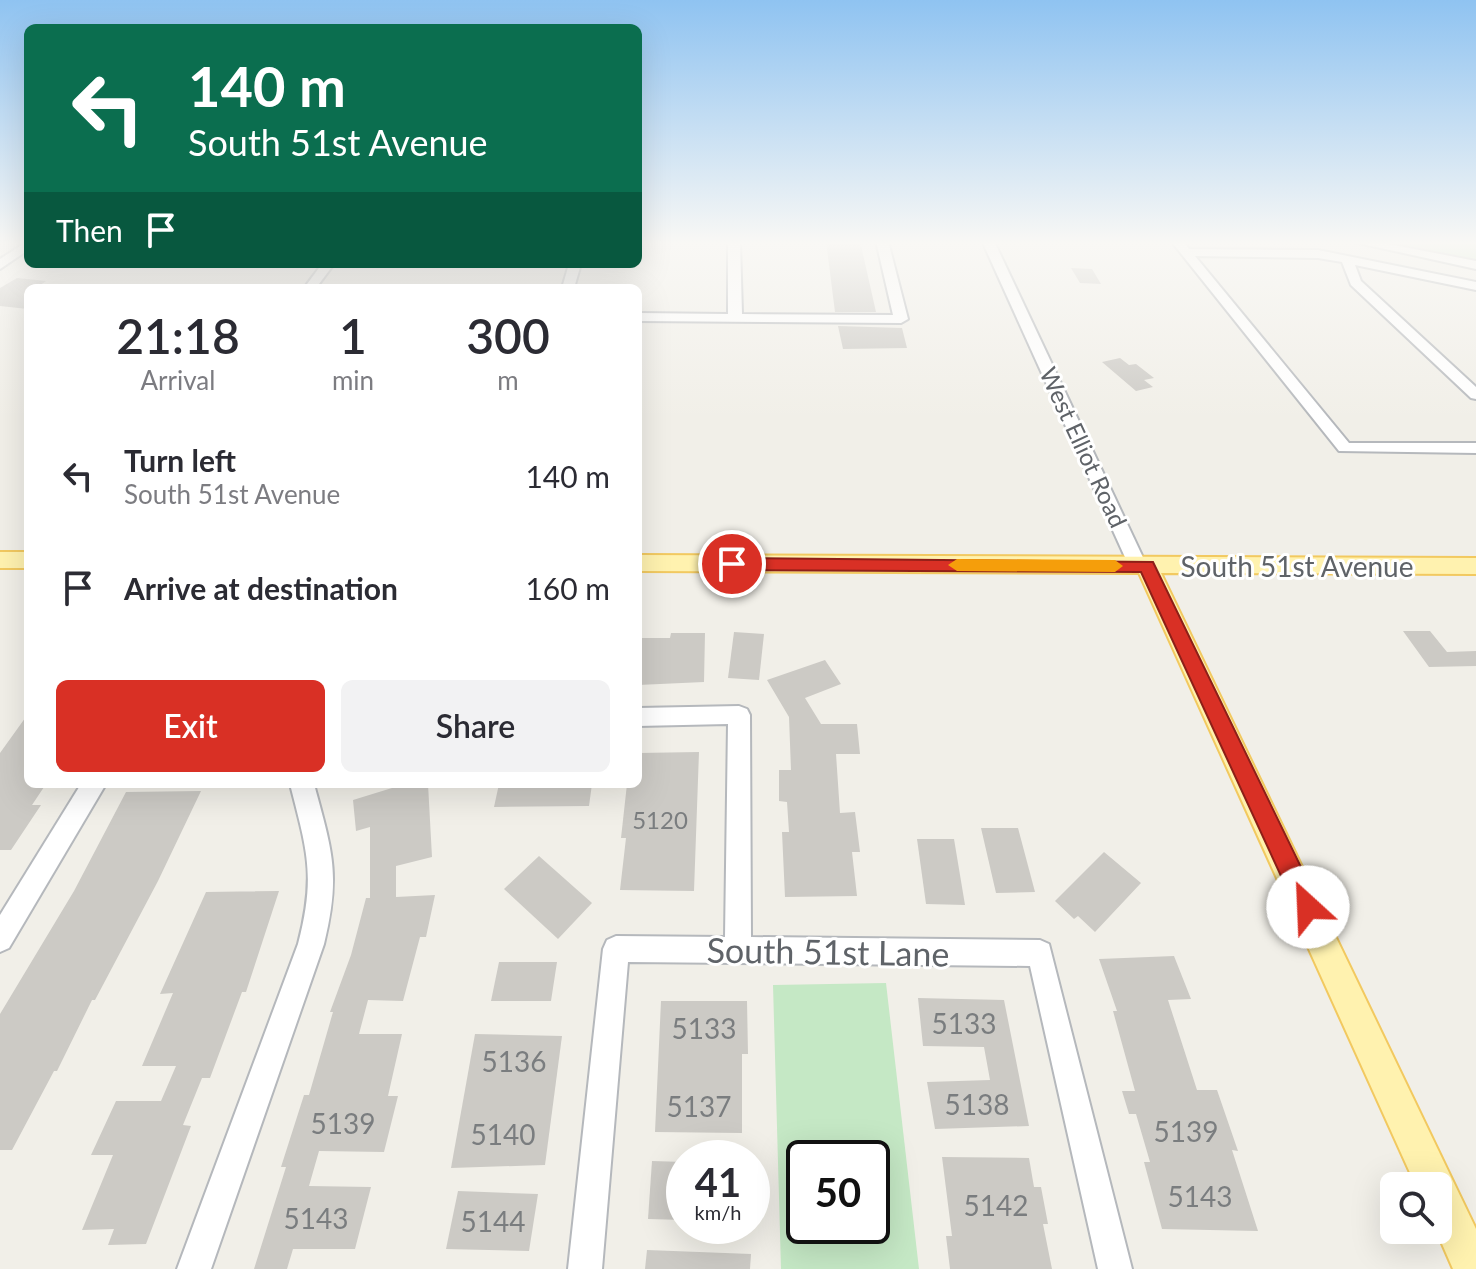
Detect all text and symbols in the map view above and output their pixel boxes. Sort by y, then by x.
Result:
text: 140 m [188,52,346,119]
icon: left [56,56,160,160]
text: South 51st Avenue [188,120,488,164]
icon: arrive [139,208,183,252]
text: Then [56,212,123,248]
text: 21:18 [116,307,240,364]
text: 1 [339,307,367,364]
text: 300 [466,307,550,364]
street label: West Elliot Road [1034,362,1134,532]
text: Arrival [141,364,215,396]
text: min [332,364,374,396]
text: m [497,364,519,396]
text: Turn left [124,442,236,478]
icon: left [56,454,100,498]
text: 140 m [525,458,610,494]
text: South 51st Avenue [124,478,340,510]
pin [698,530,766,598]
icon: arrive [710,542,754,586]
street label: South 51st Avenue [1181,549,1414,583]
icon: arrive [56,566,100,610]
text: Arrive at destination [124,570,398,606]
text: 160 m [525,570,610,606]
button: Exit [56,680,325,772]
button: Share [341,680,610,772]
house number: 5120 [632,805,688,834]
position arrow [1266,865,1350,949]
street label: South 51st Lane [706,928,950,974]
house number: 5133 [932,1006,996,1040]
house number: 5133 [672,1011,736,1045]
house number: 5136 [482,1044,546,1078]
house number: 5138 [945,1087,1009,1121]
house number: 5137 [667,1089,731,1123]
house number: 5139 [311,1106,375,1140]
house number: 5139 [1154,1114,1218,1148]
house number: 5140 [471,1117,535,1151]
speed limit sign: 50 [786,1140,890,1244]
text: 41 [695,1158,741,1206]
map controls [1380,1172,1452,1244]
button: search [1380,1172,1452,1244]
house number: 5143 [1168,1179,1232,1213]
house number: 5142 [964,1188,1028,1222]
text: km/h [695,1200,741,1224]
house number: 5143 [284,1201,348,1235]
house number: 5144 [461,1204,525,1238]

